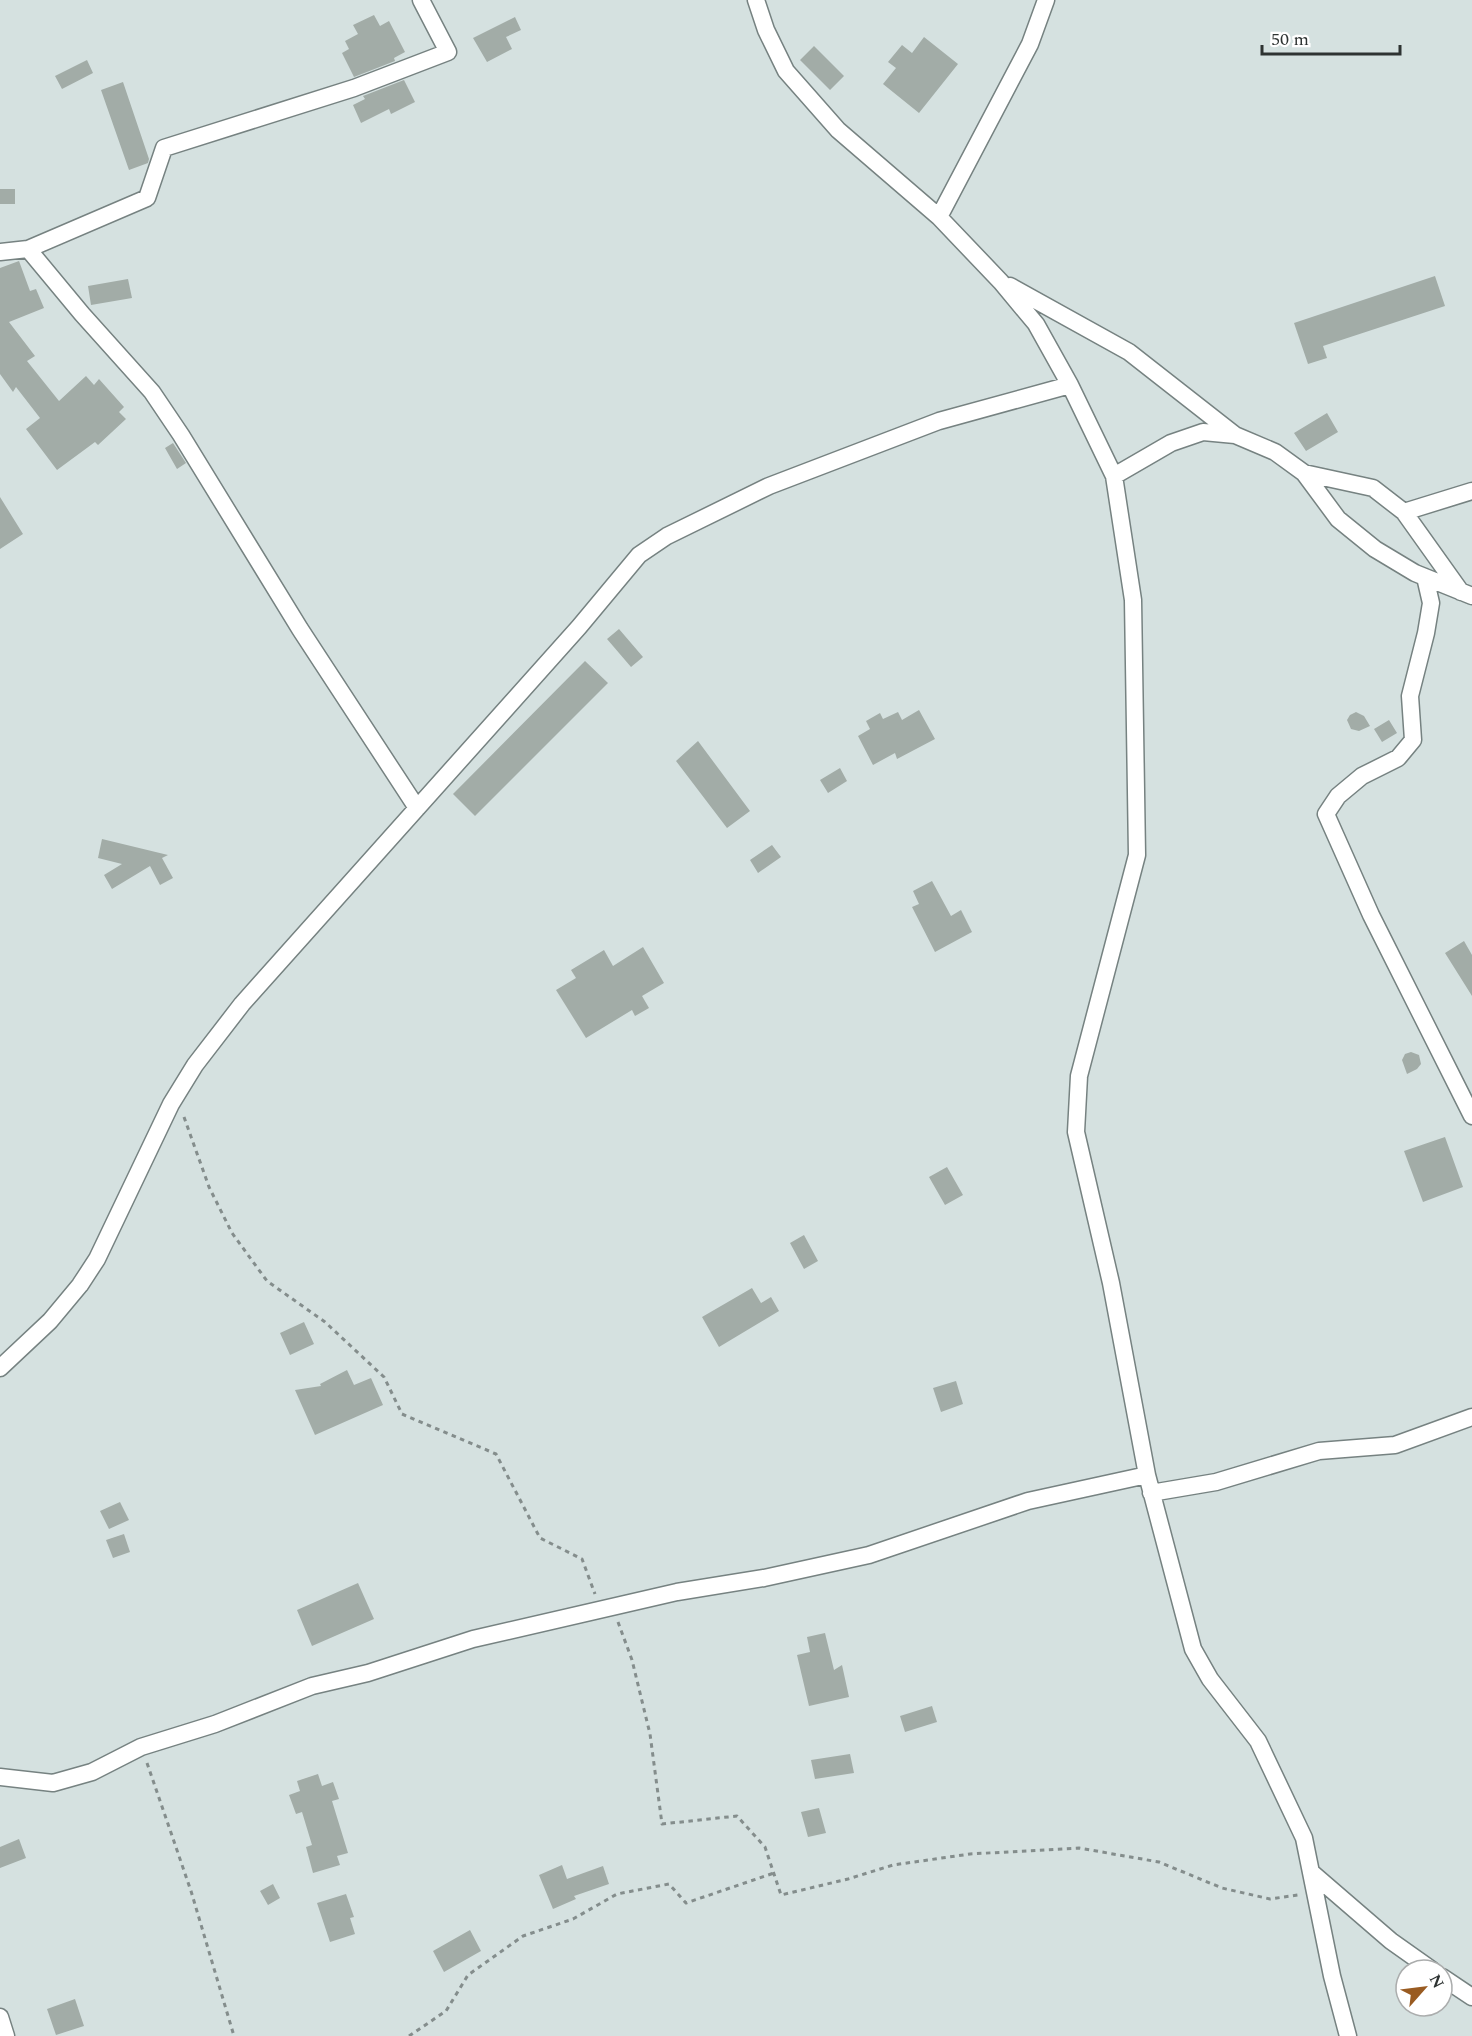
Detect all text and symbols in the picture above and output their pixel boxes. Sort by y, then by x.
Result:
scale bar [1262,18,1400,56]
text: 50 m [1271,26,1309,53]
north arrow [1394,1958,1454,2018]
text: N [1423,1970,1450,1993]

